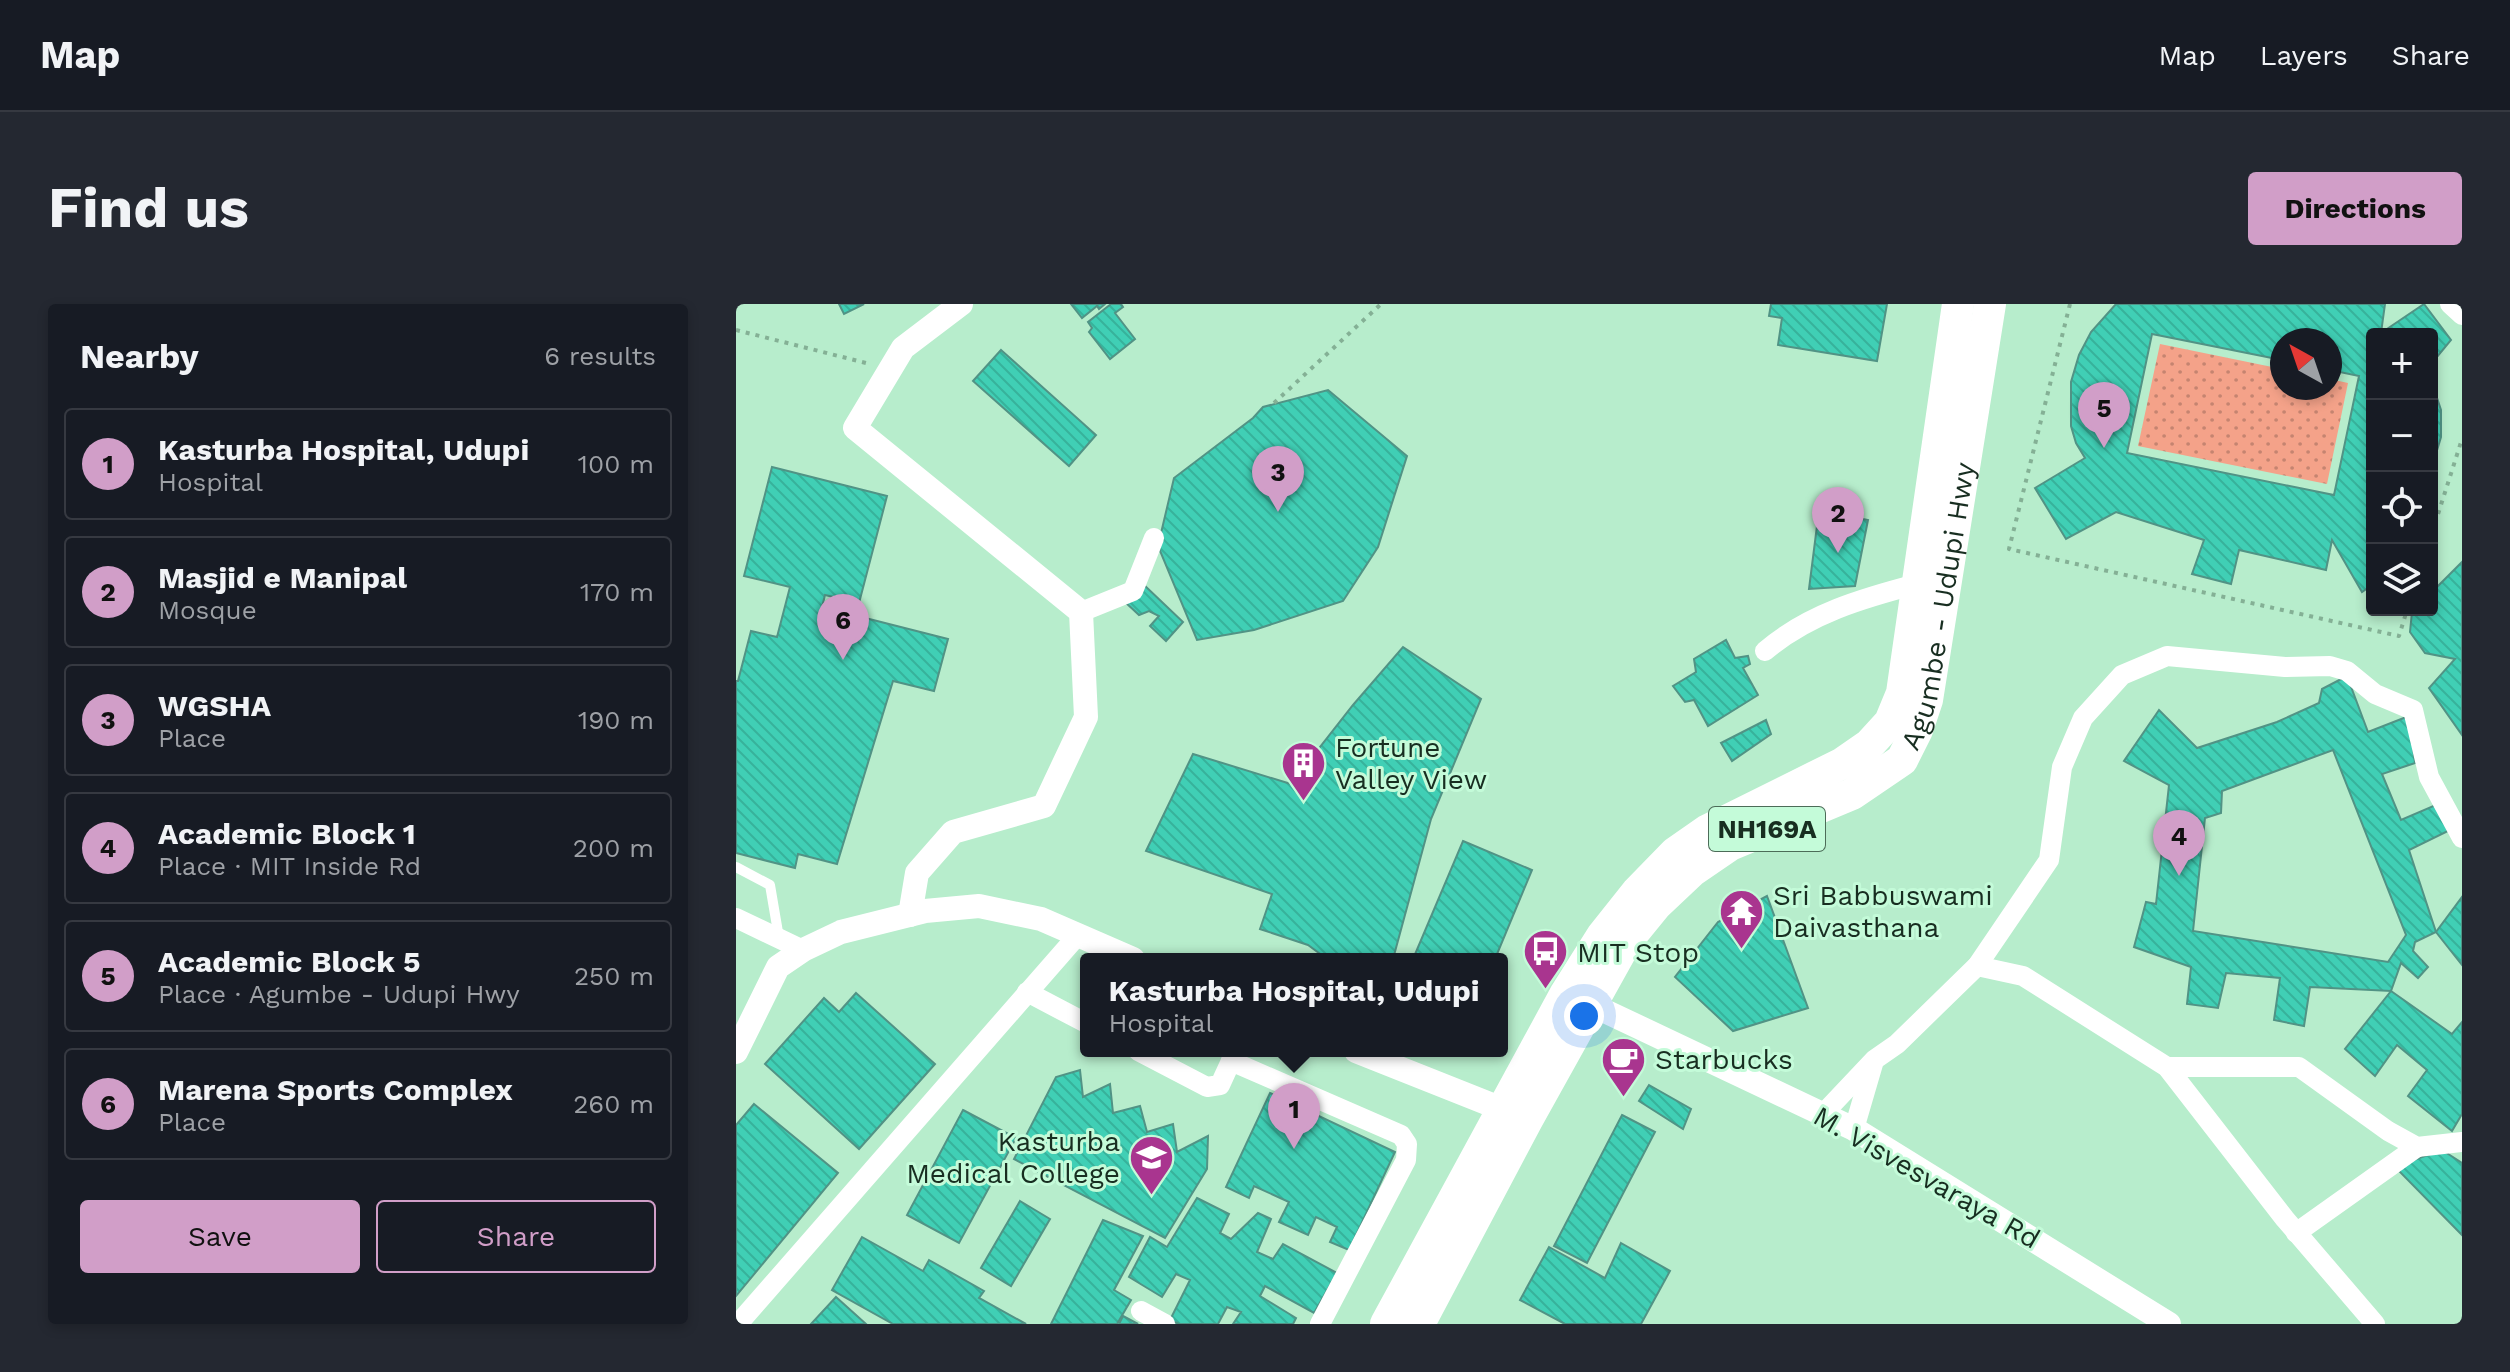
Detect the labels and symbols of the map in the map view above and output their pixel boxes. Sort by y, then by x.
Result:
north arrow [2270,328,2342,400]
pin: 5 [2078,382,2130,448]
pin: 3 [1252,446,1304,512]
street label: Agumbe - Udupi Hwy [1894,460,1982,755]
pin: 2 [1812,487,1864,553]
pin: 6 [817,594,869,660]
place label: Fortune Valley View [1335,731,1487,796]
building icon: Fortune Valley View [1280,739,1328,802]
road number: NH169A [1709,807,1825,851]
pin: 4 [2153,810,2205,876]
place label: Sri Babbuswami Daivasthana [1773,879,1993,944]
temple icon: Sri Babbuswami Daivasthana [1718,887,1766,950]
bus stop icon: MIT Stop [1522,928,1570,991]
place label: MIT Stop [1577,936,1699,969]
your location [1564,996,1604,1036]
cafe icon: Starbucks [1600,1035,1648,1098]
place label: Starbucks [1655,1043,1793,1076]
pin: 1 [1268,1083,1320,1149]
street label: M. Visvesvaraya Rd [1808,1099,2046,1256]
place label: Kasturba Medical College [906,1125,1120,1190]
school or university icon: Kasturba Medical College [1127,1133,1175,1196]

